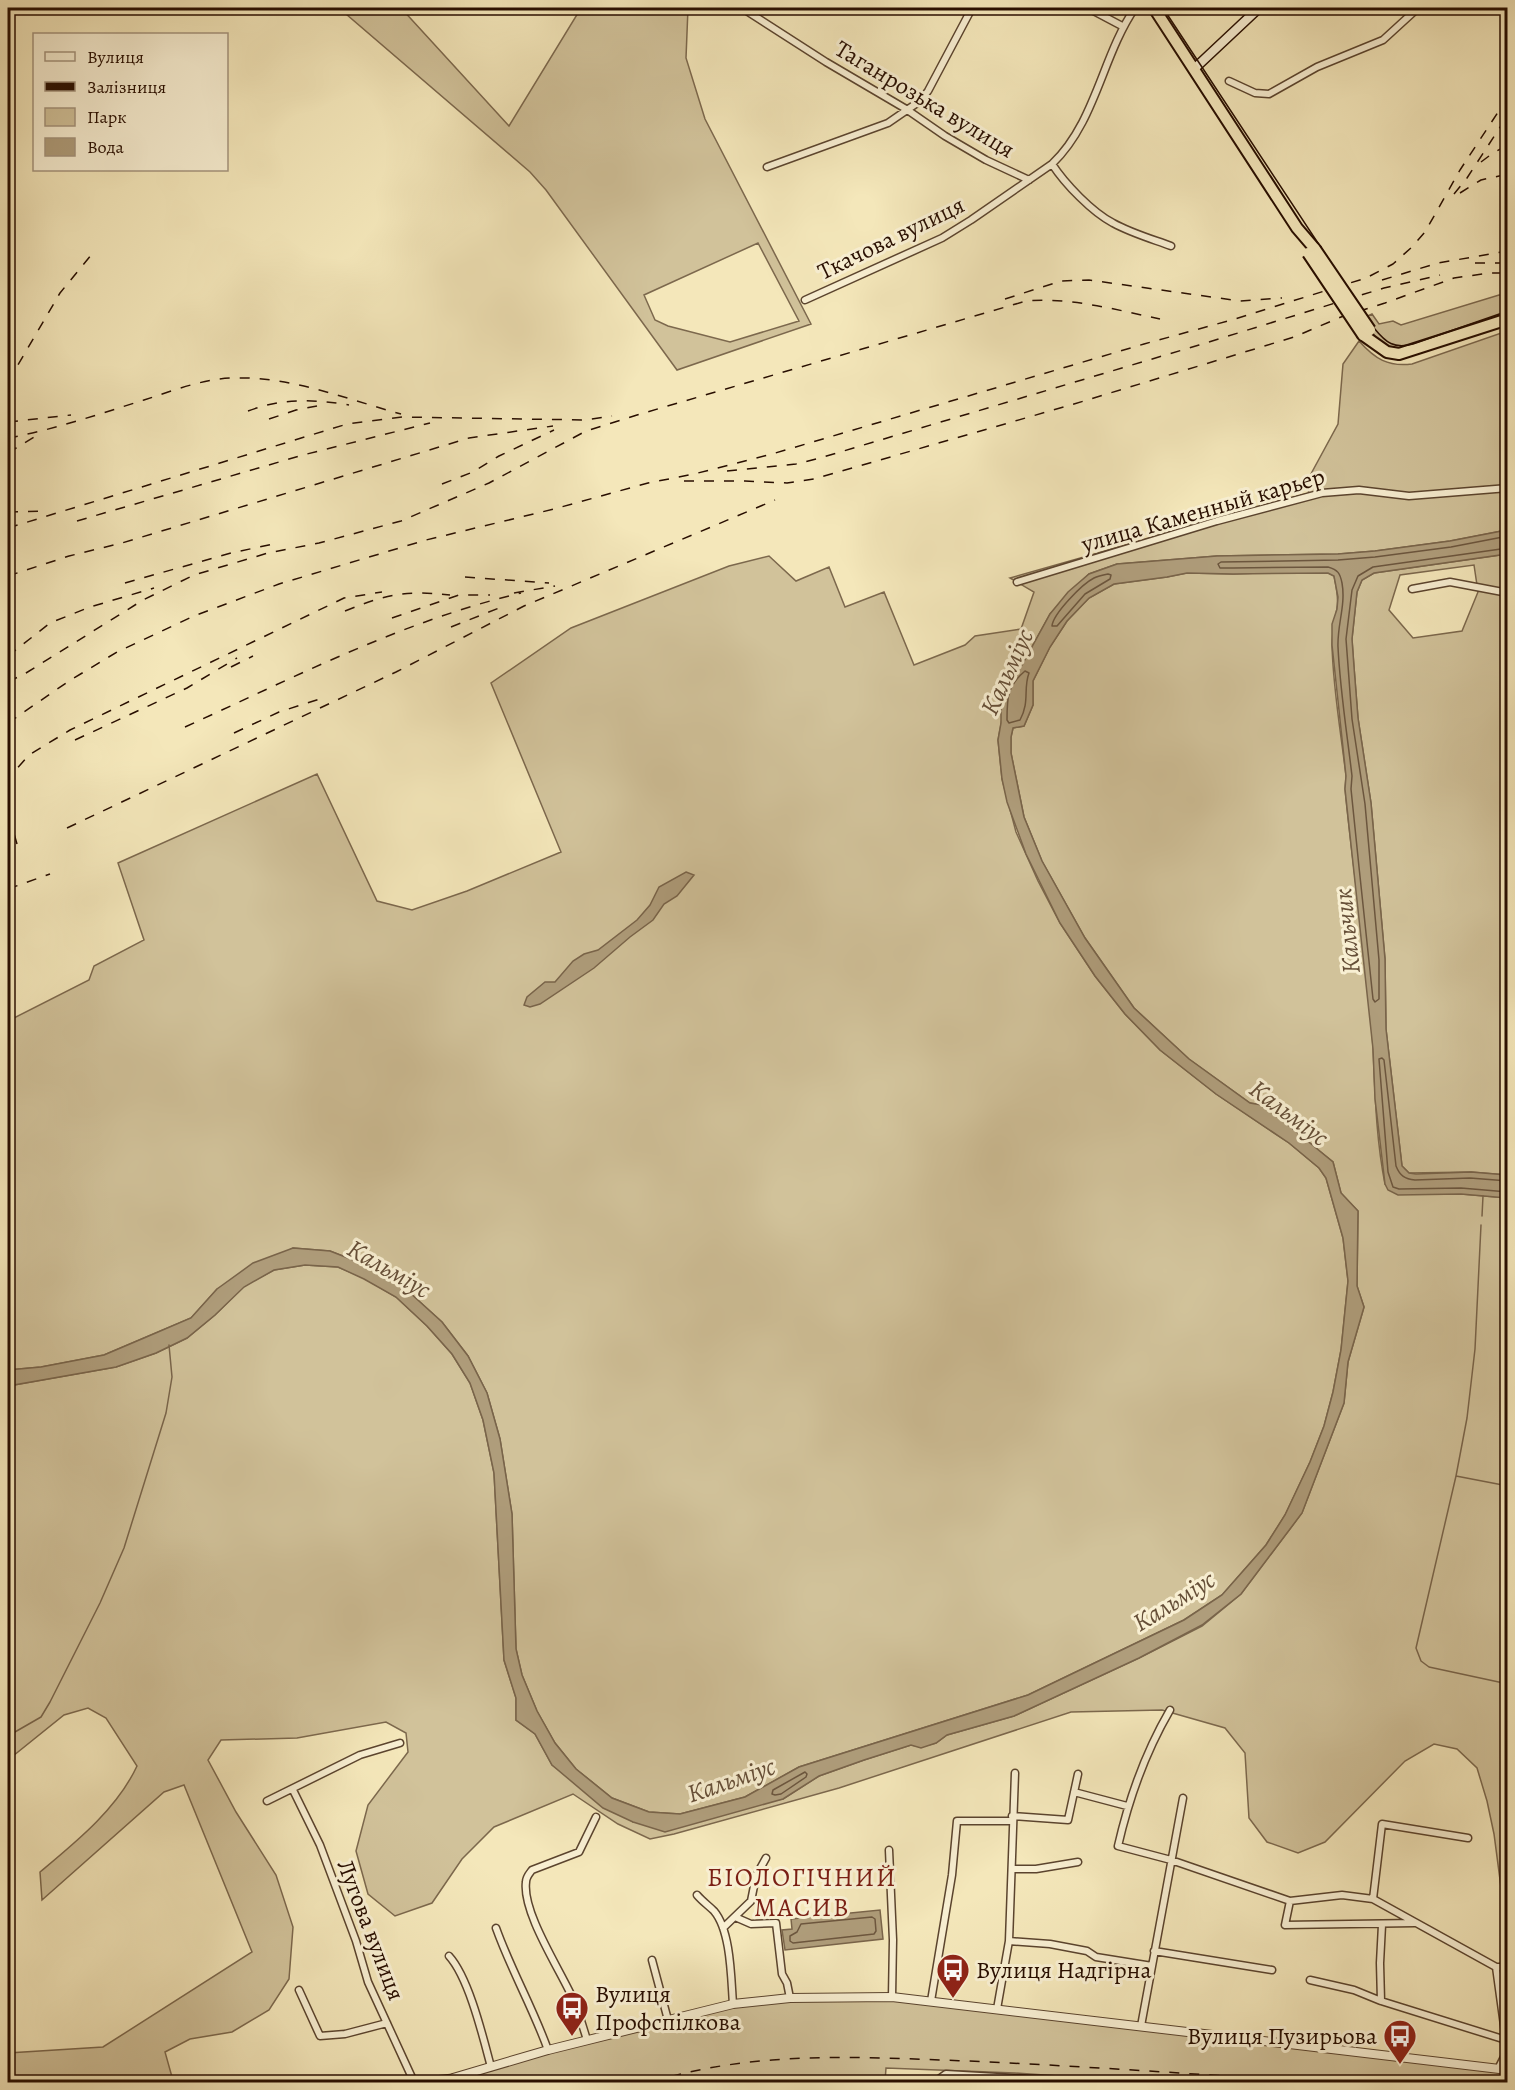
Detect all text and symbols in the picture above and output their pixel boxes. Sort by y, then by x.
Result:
legend [33,33,228,171]
street label: Таганрозька вулиця [829,33,1021,165]
text: Вулиця [87,45,144,69]
text: Залізниця [87,75,166,99]
text: Парк [87,105,127,129]
text: Вода [87,135,125,159]
street label: Ткачова вулиця [812,189,970,287]
street label: улица Каменный карьер [1077,460,1328,560]
water label: Кальміус [972,623,1042,721]
water label: Кальчик [1325,886,1369,975]
water label: Кальміус [1242,1072,1337,1155]
water label: Кальміус [341,1231,438,1307]
water label: Кальміус [1126,1562,1223,1640]
water label: Кальміус [682,1748,781,1811]
street label: Лугова вулиця [329,1855,413,2005]
district label: БІОЛОГІЧНИЙ МАСИВ [707,1860,897,1925]
bus stop icon: Вулиця Надгірна [935,1952,971,1999]
place label: Вулиця Надгірна [976,1954,1152,1986]
place label: Вулиця Профспілкова [595,1978,741,2038]
bus stop icon: Вулиця Профспілкова [554,1990,590,2037]
bus stop icon: Вулиця Пузирьова [1382,2018,1418,2065]
place label: Вулиця Пузирьова [1187,2020,1377,2052]

